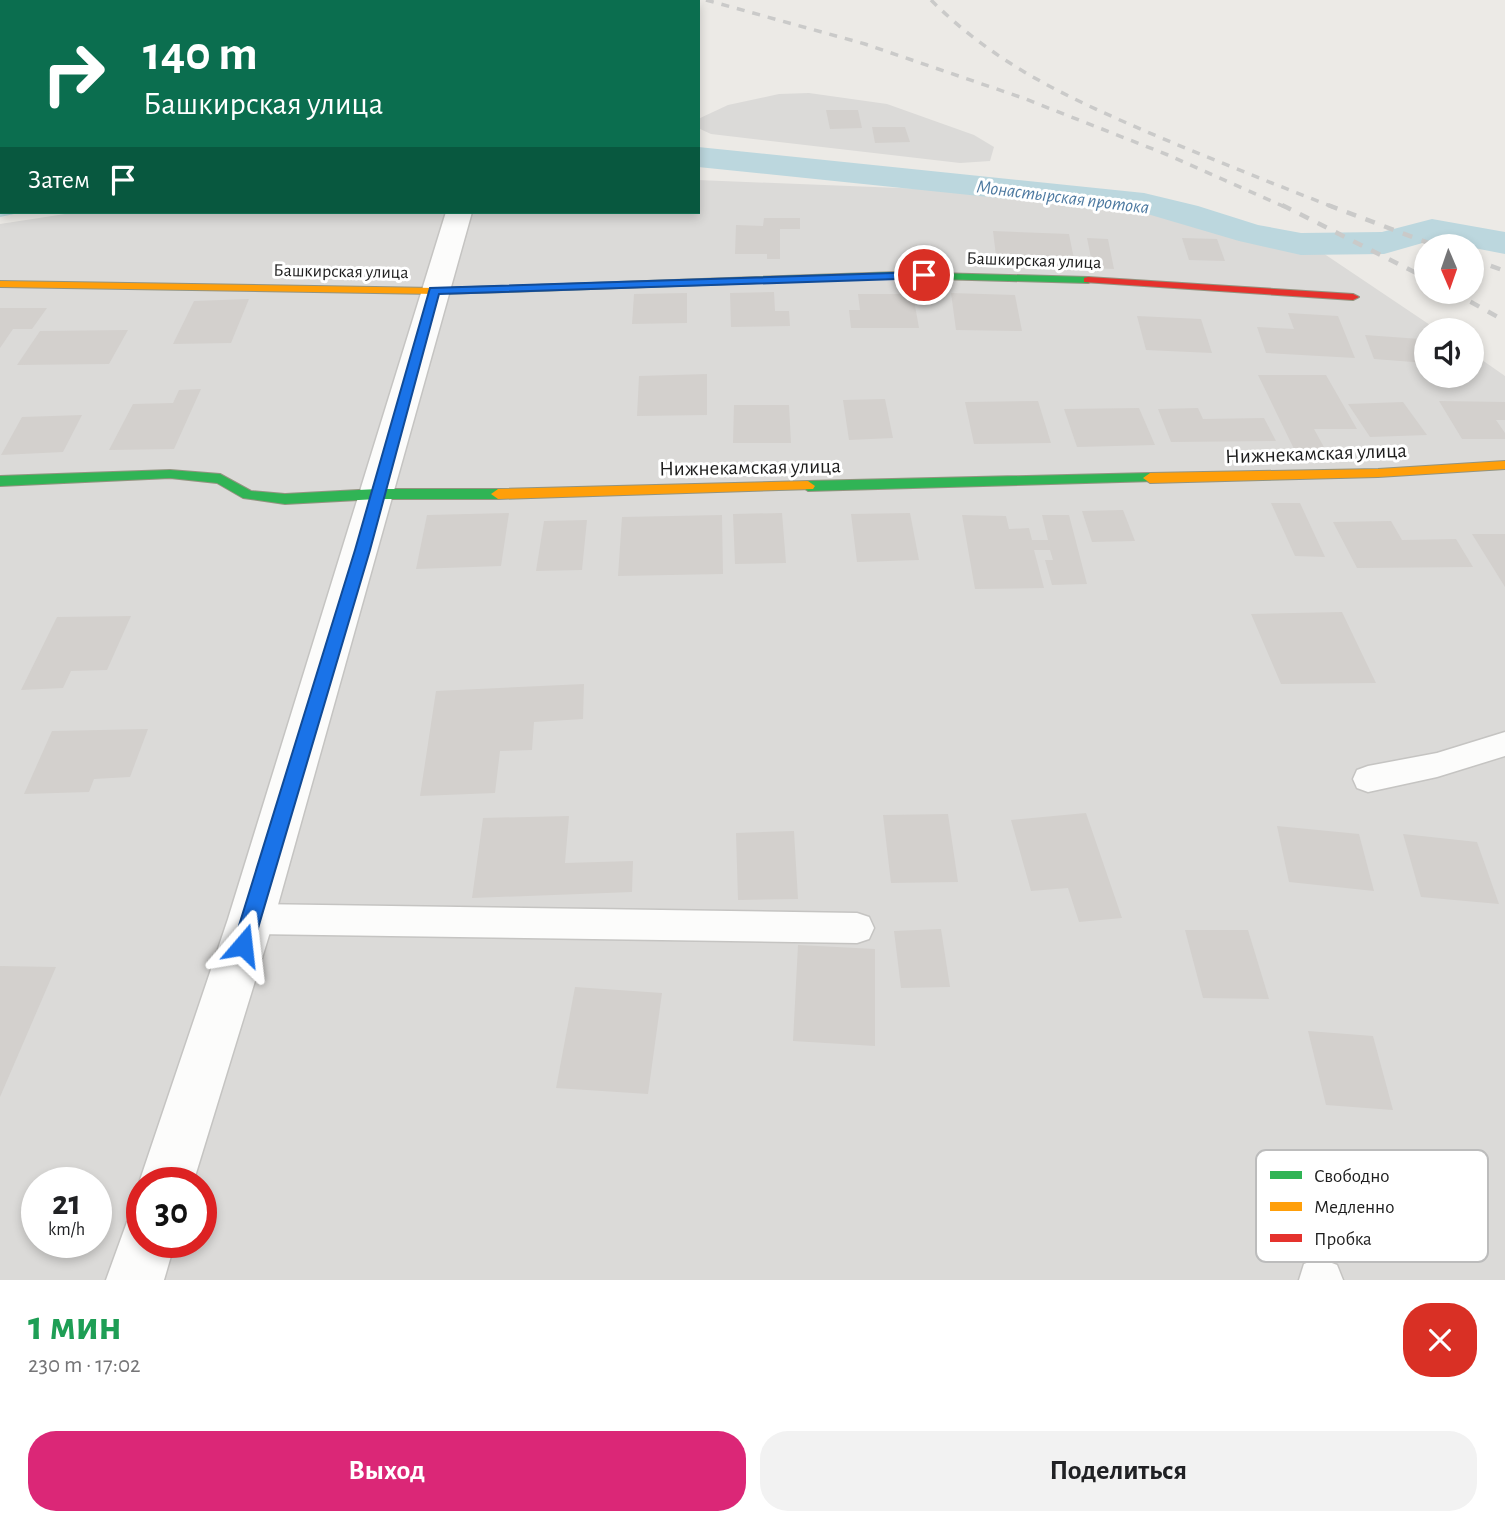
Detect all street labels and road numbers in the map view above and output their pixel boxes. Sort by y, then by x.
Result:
street label: Башкирская улица [966,250,1102,272]
street label: Башкирская улица [273,262,409,282]
street label: Нижнекамская улица [1225,440,1408,467]
street label: Нижнекамская улица [659,455,842,480]

